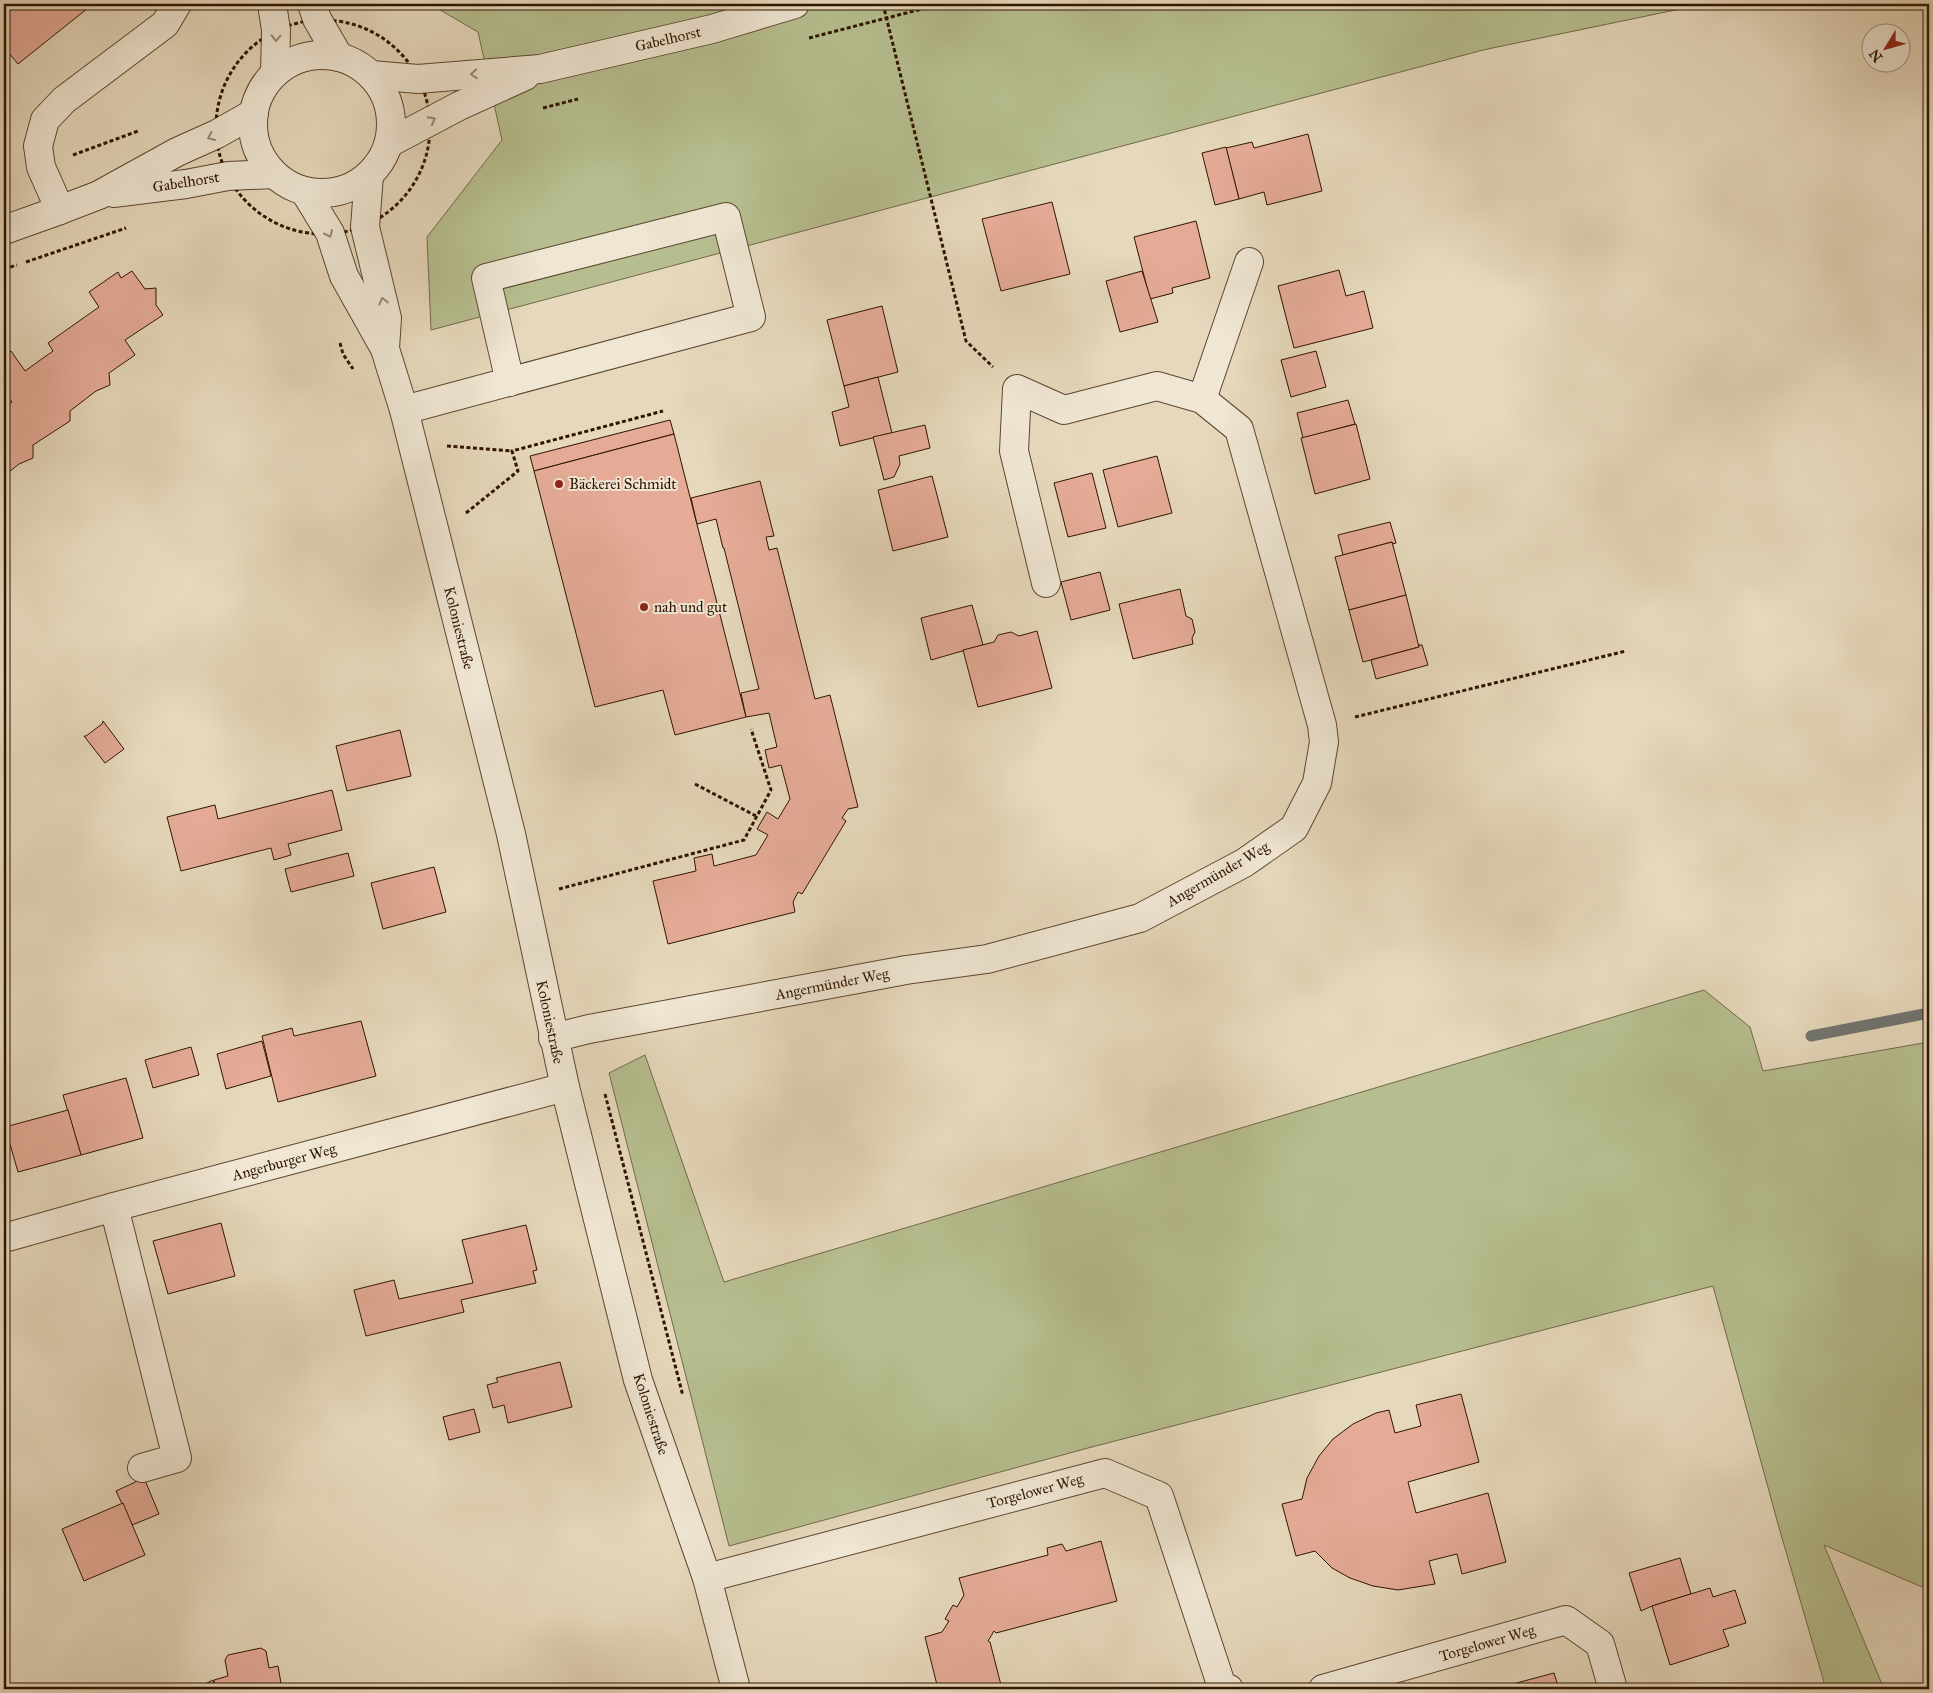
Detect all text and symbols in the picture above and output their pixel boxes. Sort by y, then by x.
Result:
north arrow [1860,22,1910,72]
street label: Gabelhorst [633,23,703,55]
one-way arrow [271,35,281,43]
text: N [1866,46,1886,65]
one-way arrow [469,68,477,79]
one-way arrow [427,116,436,126]
one-way arrow [207,130,216,141]
street label: Gabelhorst [151,168,221,196]
one-way arrow [323,228,333,237]
one-way arrow [378,297,389,306]
place label: Bäckerei Schmidt [569,475,677,493]
marker: Bäckerei Schmidt [553,478,565,490]
street label: Koloniestraße [440,585,478,671]
place label: nah und gut [654,598,728,616]
marker: nah und gut [638,601,650,613]
street label: Angermünder Weg [1163,837,1273,911]
street label: Angermünder Weg [773,964,891,1004]
street label: Koloniestraße [532,979,568,1065]
street label: Angerburger Weg [229,1139,339,1185]
street label: Koloniestraße [629,1371,673,1457]
street label: Torgelower Weg [985,1469,1086,1512]
street label: Torgelower Weg [1437,1620,1538,1665]

